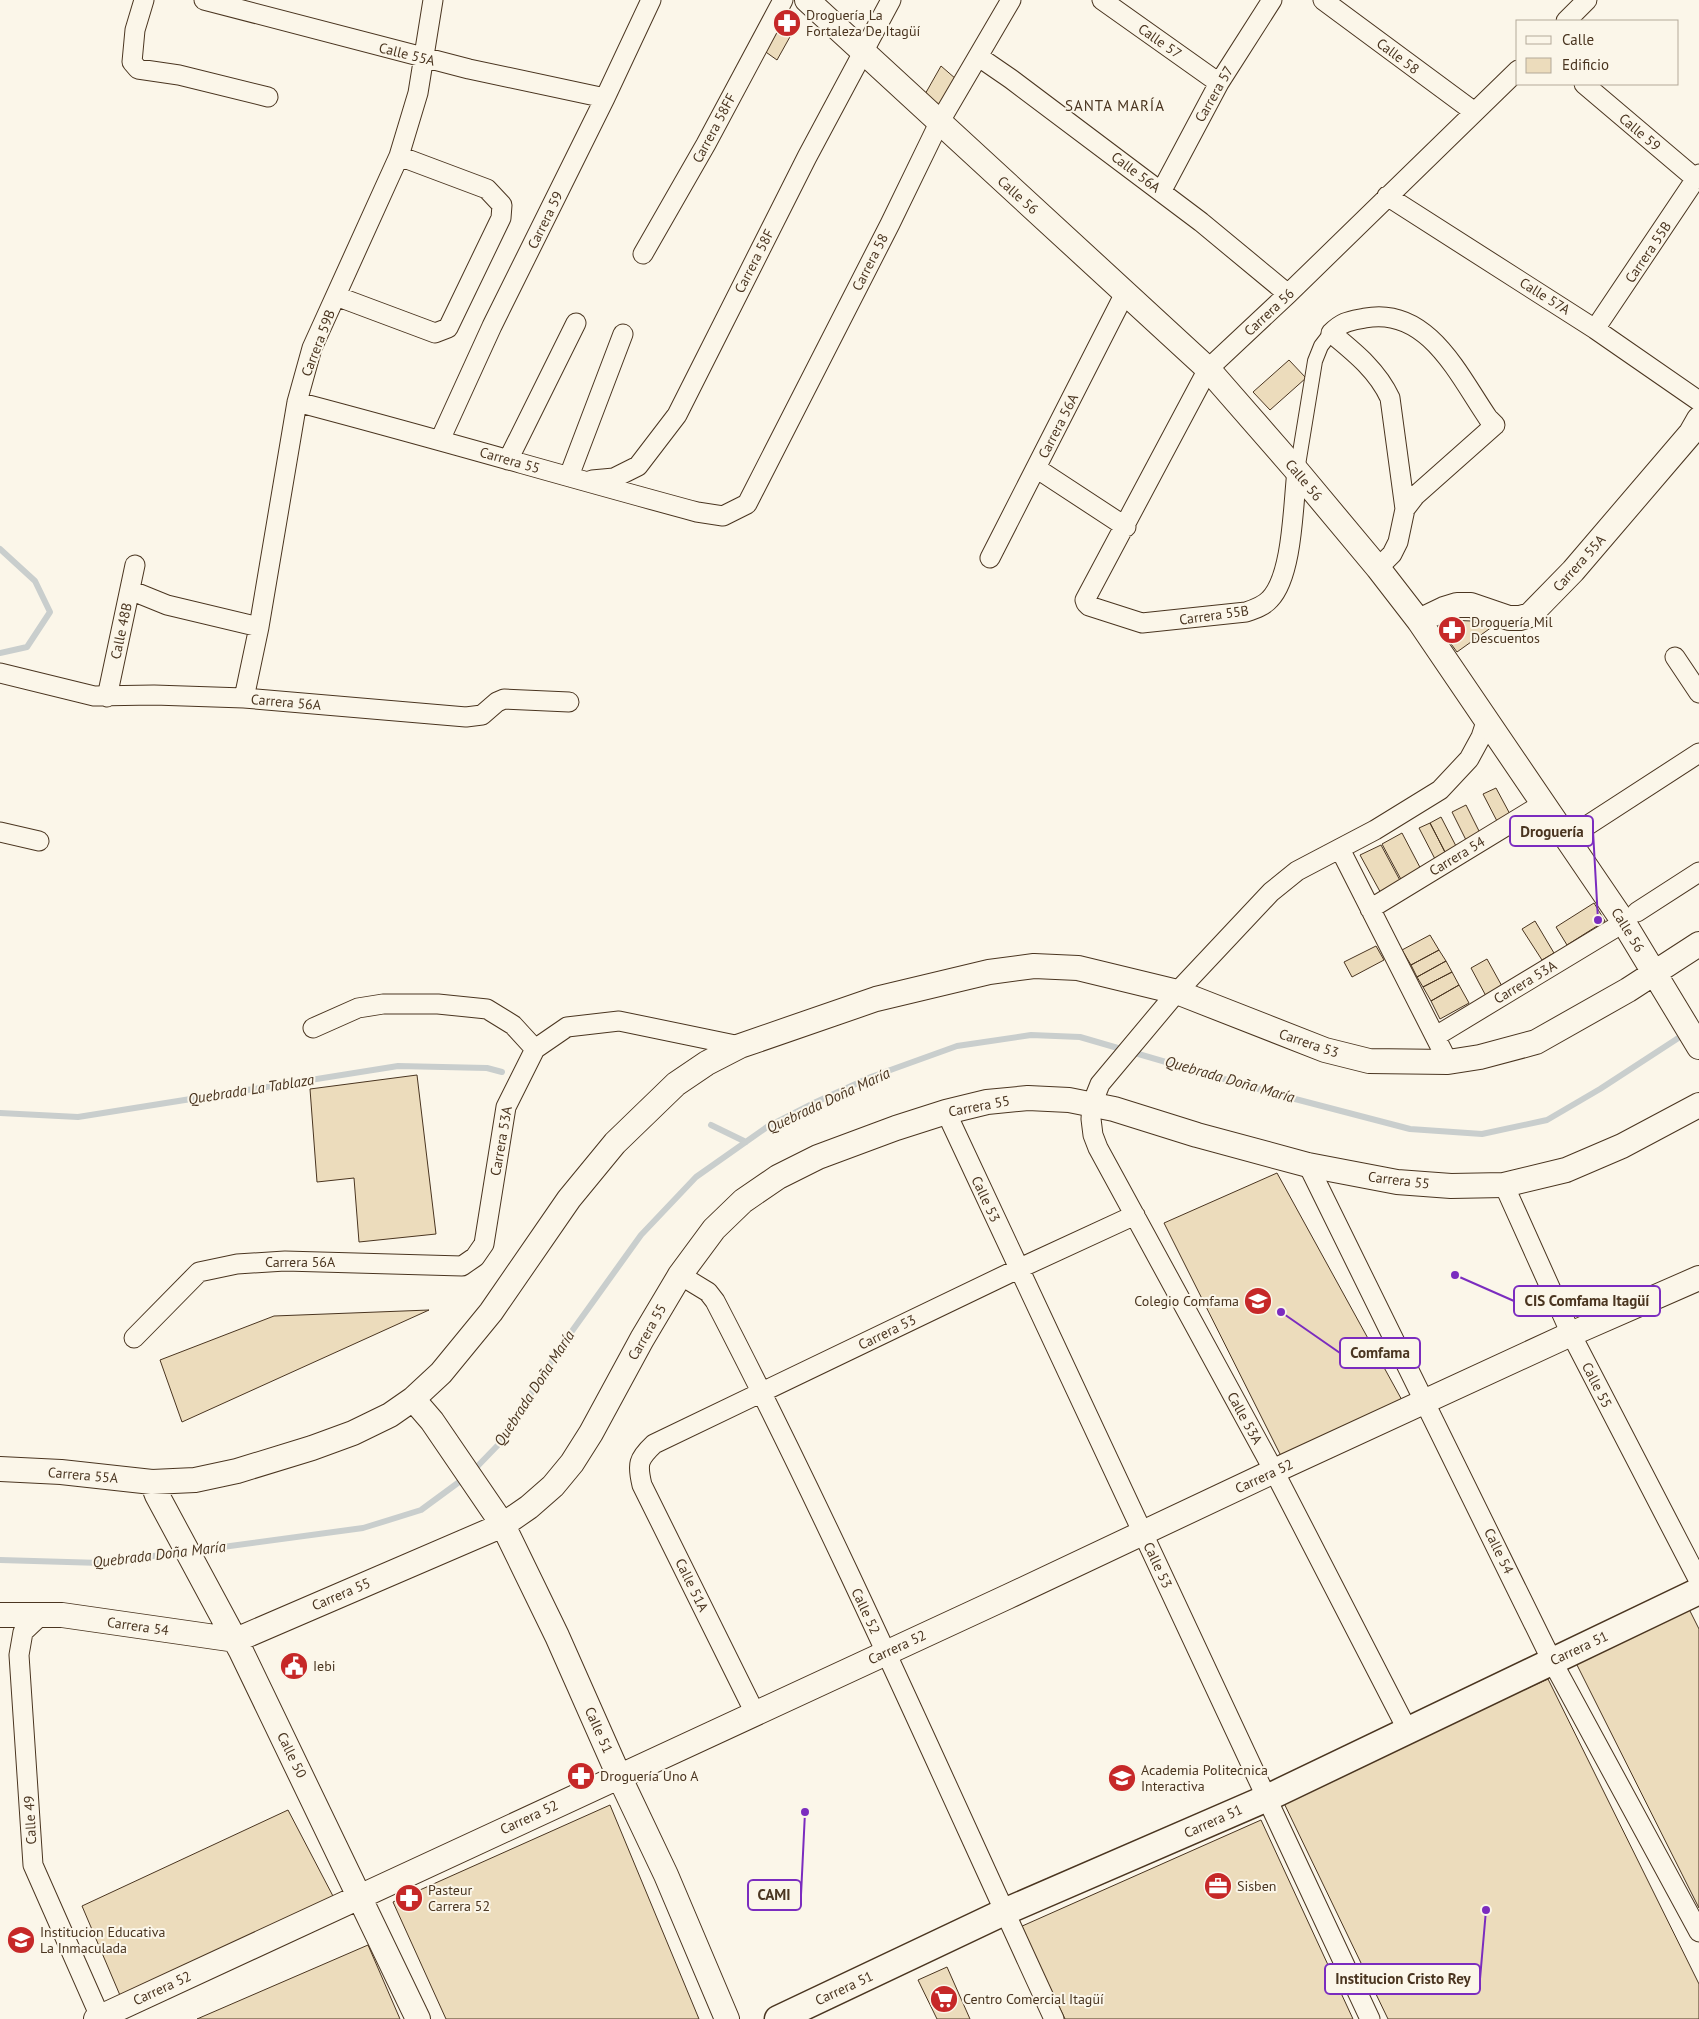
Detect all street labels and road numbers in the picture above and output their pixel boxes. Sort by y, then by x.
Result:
street label: Calle 57 [1135,20,1185,62]
street label: Calle 58 [1373,34,1423,78]
street label: Calle 55A [377,38,438,70]
street label: Carrera 57 [1191,63,1237,125]
street label: Carrera 58FF [688,90,740,166]
street label: Calle 59 [1615,109,1665,155]
street label: Calle 56A [1108,148,1165,197]
street label: Calle 56 [994,172,1042,218]
street label: Carrera 59 [523,188,567,252]
street label: Carrera 55B [1621,218,1675,286]
street label: Carrera 58F [730,226,778,296]
street label: Carrera 58 [848,230,892,294]
street label: Calle 57A [1516,273,1574,319]
street label: Carrera 56 [1240,284,1298,340]
street label: Carrera 59B [297,307,339,379]
street label: Carrera 56A [1034,390,1082,461]
street label: Carrera 55 [478,443,542,477]
street label: Calle 56 [1281,455,1327,505]
street label: Carrera 55A [1549,530,1610,595]
street label: Calle 48B [106,601,136,661]
street label: Carrera 55B [1178,601,1250,629]
street label: Carrera 56A [250,690,323,714]
street label: Carrera 54 [1426,832,1489,880]
street label: Calle 56 [1607,904,1649,956]
street label: Carrera 53A [1490,956,1560,1008]
street label: Carrera 53 [1277,1024,1341,1062]
street label: Carrera 55 [947,1091,1011,1121]
street label: Carrera 53A [486,1104,516,1177]
street label: Carrera 55 [1367,1167,1431,1193]
street label: Calle 53 [967,1173,1005,1225]
street label: Carrera 56A [265,1253,336,1271]
street label: Carrera 55 [624,1301,670,1363]
street label: Carrera 53 [855,1310,919,1354]
street label: Calle 55 [1578,1359,1616,1411]
street label: Calle 53A [1223,1389,1267,1448]
street label: Carrera 52 [1232,1455,1296,1497]
street label: Carrera 55A [47,1463,120,1487]
street label: Calle 54 [1480,1525,1518,1577]
street label: Calle 53 [1139,1539,1177,1591]
street label: Calle 51A [671,1555,713,1615]
street label: Carrera 55 [309,1574,373,1614]
street label: Calle 52 [847,1585,885,1637]
street label: Carrera 54 [106,1613,170,1639]
street label: Carrera 52 [865,1626,929,1668]
street label: Carrera 51 [1547,1627,1611,1669]
street label: Calle 51 [581,1704,617,1756]
street label: Calle 50 [273,1729,311,1781]
street label: Calle 49 [20,1795,40,1845]
street label: Carrera 52 [497,1796,561,1838]
street label: Carrera 51 [1181,1800,1245,1842]
street label: Carrera 52 [130,1967,194,2009]
street label: Carrera 51 [812,1967,876,2009]

